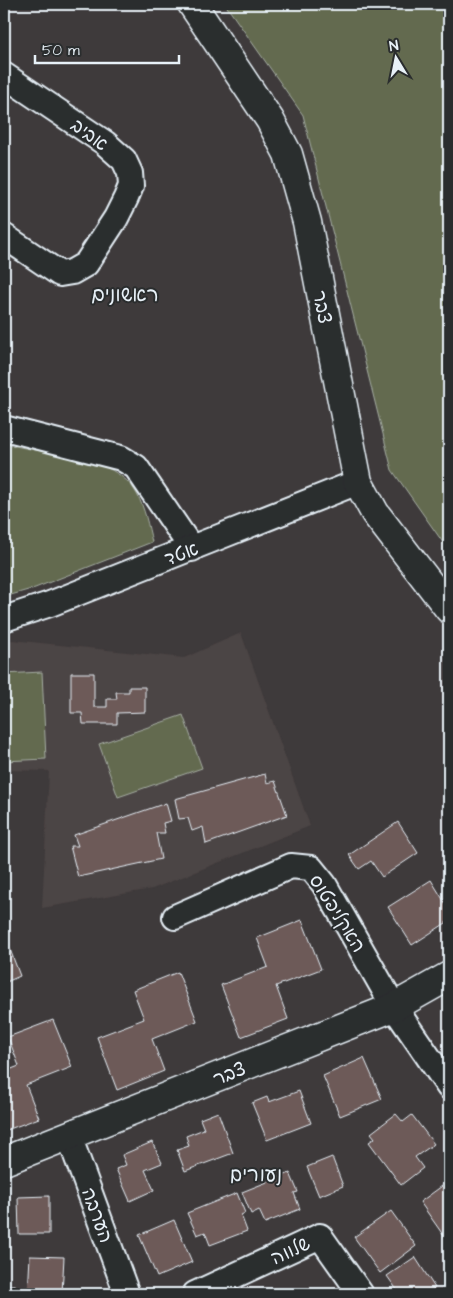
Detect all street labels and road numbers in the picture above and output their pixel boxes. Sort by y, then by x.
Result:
street label: אביב [65,112,113,158]
street label: צבר [305,288,338,326]
street label: אטד [161,536,202,573]
street label: האקליפטוס [302,869,371,958]
street label: צבר [209,1056,250,1093]
street label: הערבה [74,1184,119,1247]
street label: שלווה [266,1230,315,1272]

